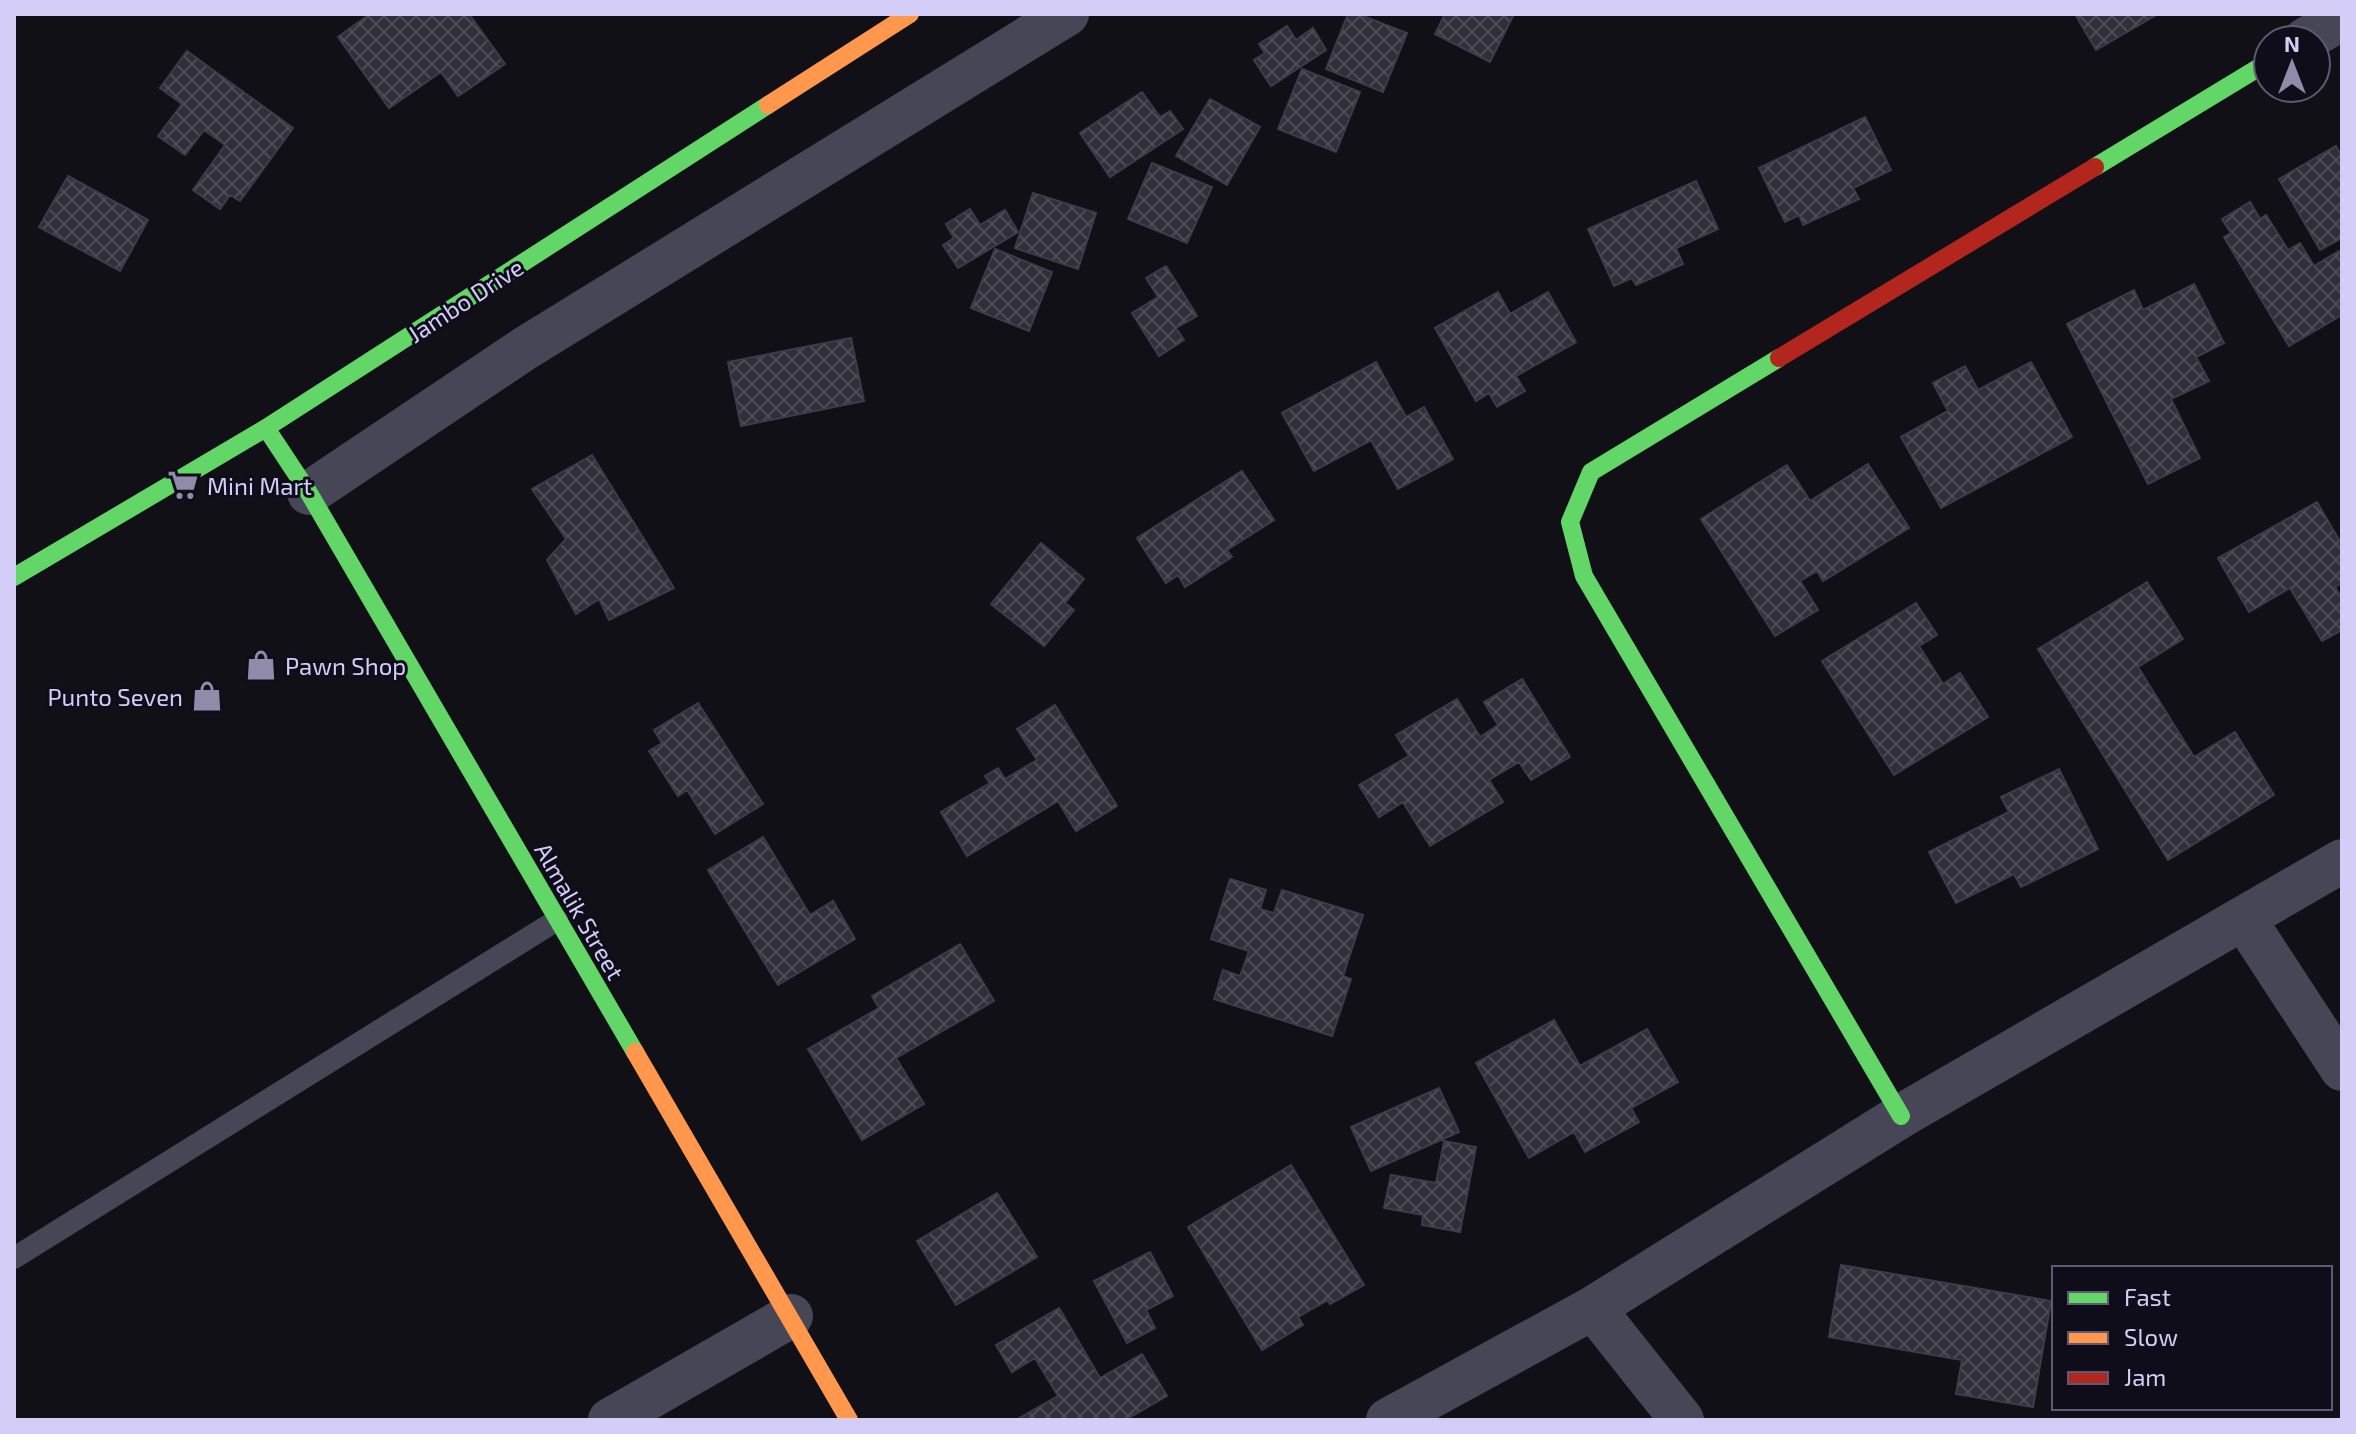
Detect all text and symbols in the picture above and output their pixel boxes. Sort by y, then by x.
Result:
north arrow [2252,24,2332,104]
text: N [2284,30,2300,56]
street label: Jambo Drive [402,252,528,348]
supermarket icon: Mini Mart [166,468,200,502]
place label: Mini Mart [207,471,312,500]
shop icon: Pawn Shop [244,648,278,682]
place label: Pawn Shop [285,651,406,680]
shop icon: Punto Seven [190,679,224,713]
place label: Punto Seven [47,682,183,711]
street label: Almalik Street [529,837,631,985]
legend [2052,1266,2332,1410]
text: Fast [2124,1282,2171,1311]
text: Slow [2124,1322,2178,1351]
text: Jam [2124,1362,2166,1391]

